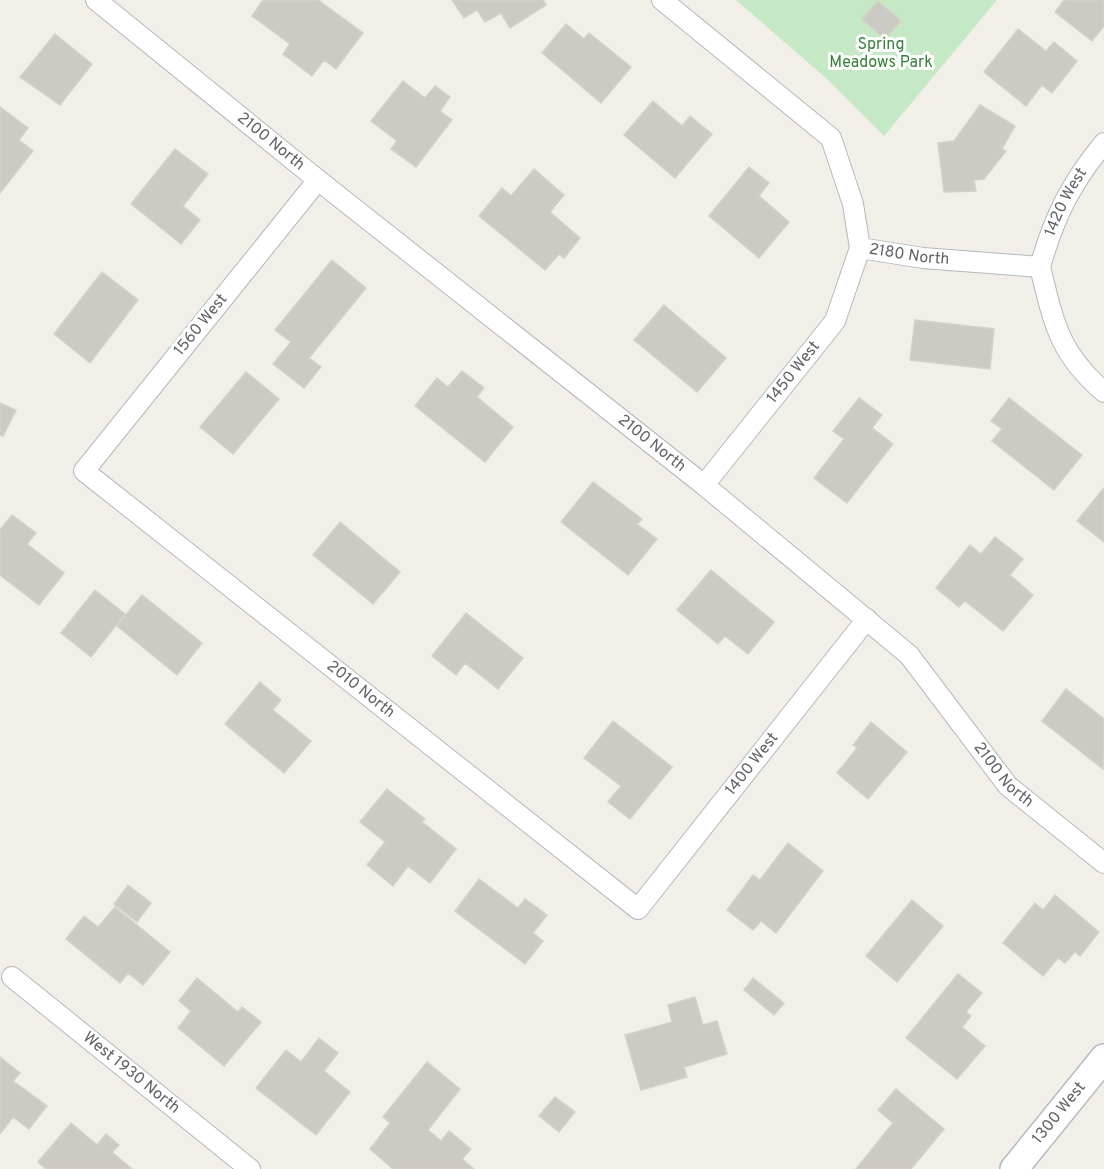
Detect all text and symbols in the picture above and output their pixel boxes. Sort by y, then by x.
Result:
park label: Spring Meadows Park [829,35,933,73]
street label: 2100 North [233,108,309,175]
street label: 1420 West [1041,164,1092,239]
street label: 2180 North [868,240,950,270]
street label: 1560 West [170,290,232,360]
street label: 1450 West [763,337,825,408]
street label: 2100 North [613,411,690,477]
street label: 2010 North [322,657,399,723]
street label: 1400 West [721,729,783,800]
street label: 2100 North [969,738,1037,812]
street label: West 1930 North [78,1028,184,1118]
street label: 1300 West [1028,1078,1091,1148]

